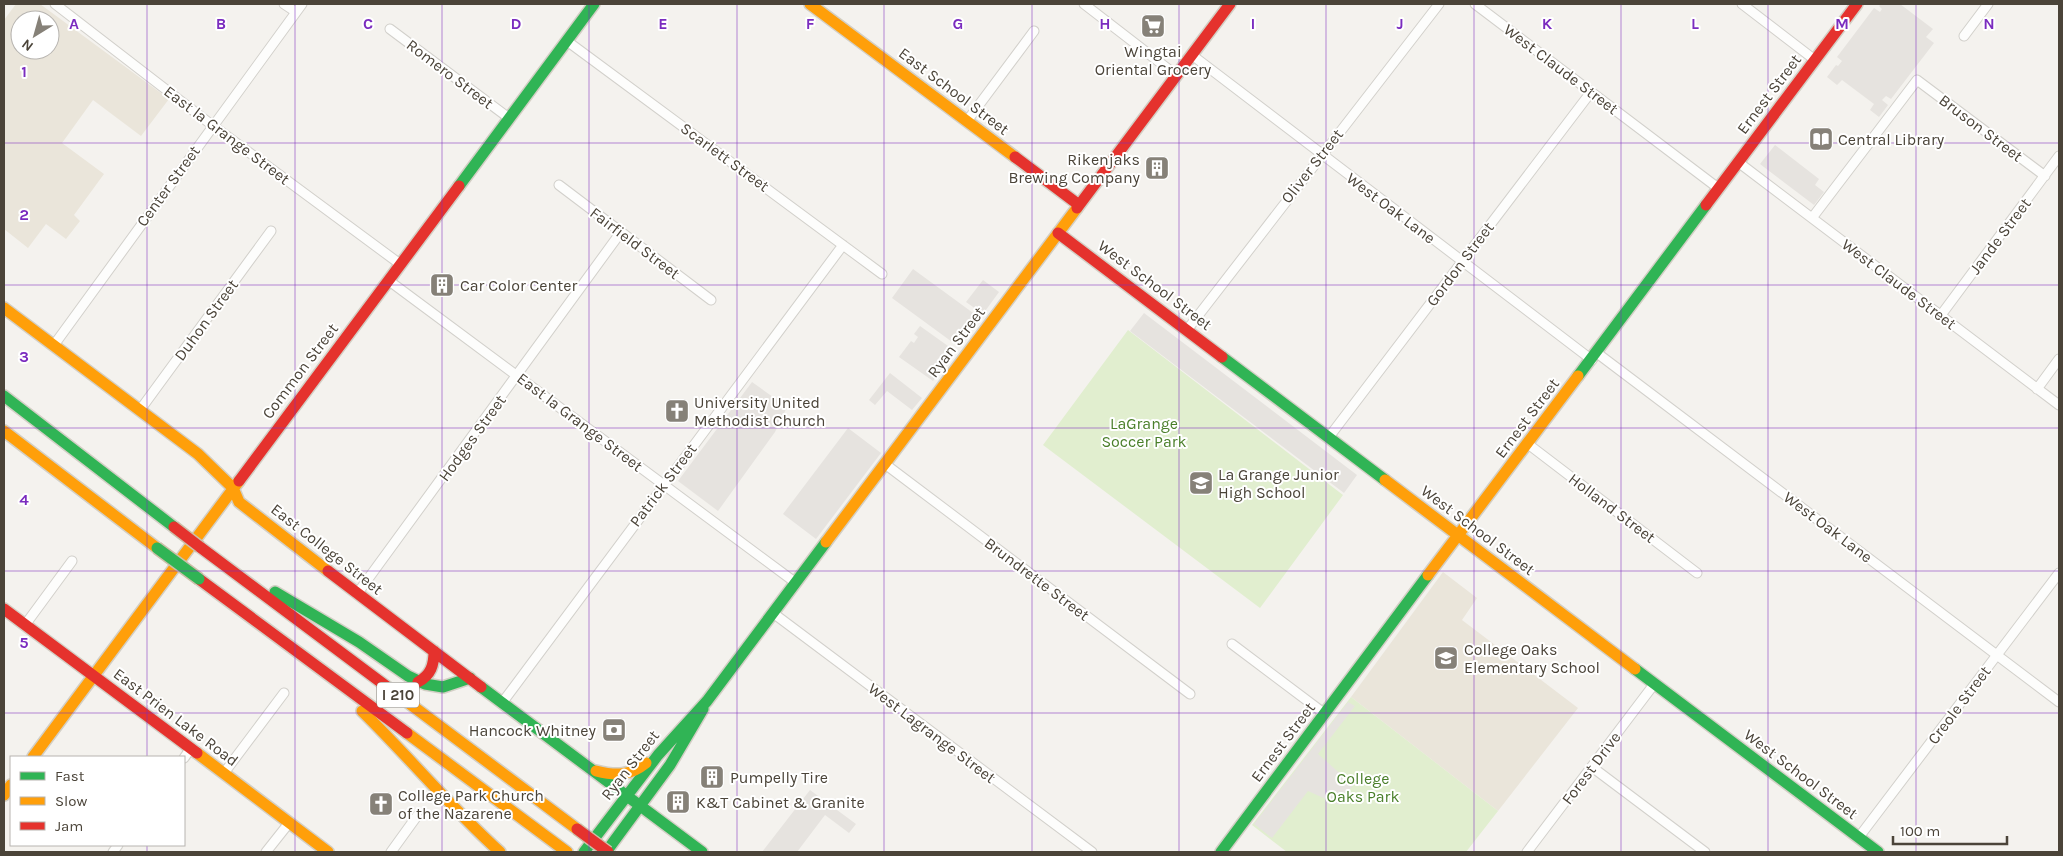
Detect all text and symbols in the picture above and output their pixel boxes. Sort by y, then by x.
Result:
north arrow [10,10,60,60]
supermarket icon: Wingtai Oriental Grocery [1140,13,1166,39]
text: A [69,14,79,33]
text: B [216,14,226,33]
text: C [363,14,373,33]
text: D [511,14,522,33]
text: E [658,14,668,33]
text: F [806,14,815,33]
text: G [953,14,963,33]
text: H [1099,14,1111,33]
text: I [1251,14,1255,33]
text: J [1396,14,1404,33]
text: K [1542,14,1553,33]
text: L [1691,14,1699,33]
text: M [1835,14,1849,33]
text: N [1983,14,1995,33]
street label: West Claude Street [1500,20,1622,118]
text: N [18,35,37,55]
street label: Romero Street [403,35,497,113]
place label: Wingtai Oriental Grocery [1095,42,1212,79]
street label: East School Street [895,43,1013,139]
street label: Ernest Street [1733,50,1805,138]
text: 1 [21,62,27,81]
street label: East la Grange Street [160,81,294,189]
street label: Bruson Street [1935,90,2027,166]
street label: Scarlett Street [677,118,773,196]
street label: Oliver Street [1277,125,1347,207]
library icon: Central Library [1808,126,1834,152]
place label: Central Library [1838,130,1945,149]
street label: Center Street [132,142,204,230]
place label: Rikenjaks Brewing Company [1008,150,1141,187]
building icon: Rikenjaks Brewing Company [1144,155,1170,181]
street label: West Oak Lane [1343,168,1439,248]
street label: Jande Street [1965,194,2035,278]
street label: Fairfield Street [586,203,684,283]
text: 2 [19,205,29,224]
street label: Gordon Street [1422,218,1498,310]
street label: West Claude Street [1838,235,1960,333]
street label: West School Street [1094,236,1216,334]
building icon: Car Color Center [429,272,455,298]
street label: Duhon Street [170,276,242,364]
place label: Car Color Center [460,276,577,295]
street label: Ryan Street [923,303,989,381]
street label: Common Street [258,320,342,422]
text: 3 [19,347,29,366]
street label: East la Grange Street [513,368,647,476]
street label: Ernest Street [1491,374,1563,462]
street label: Hodges Street [434,391,510,485]
place label: University United Methodist Church [694,393,826,430]
church icon: University United Methodist Church [664,398,690,424]
park label: LaGrange Soccer Park [1101,414,1187,451]
street label: Patrick Street [626,440,700,530]
place label: La Grange Junior High School [1218,465,1339,502]
street label: Holland Street [1565,469,1659,547]
school or university icon: La Grange Junior High School [1188,470,1214,496]
street label: West School Street [1417,481,1539,579]
street label: West Oak Lane [1780,487,1876,567]
text: 4 [19,490,29,509]
street label: East College Street [267,499,387,599]
street label: Brundrette Street [981,533,1093,625]
text: 5 [19,633,29,652]
place label: College Oaks Elementary School [1464,640,1600,677]
school or university icon: College Oaks Elementary School [1433,645,1459,671]
street label: Creole Street [1923,662,1995,748]
street label: East Prien Lake Road [110,664,242,770]
street label: West Lagrange Street [864,679,1000,787]
road number: I 210 [377,682,419,708]
street label: Ernest Street [1247,698,1319,786]
bank icon: Hancock Whitney [601,717,627,743]
place label: Hancock Whitney [469,721,597,740]
street label: West School Street [1740,725,1862,823]
street label: Ryan Street [597,726,663,804]
street label: Forest Drive [1557,728,1625,808]
legend [10,756,185,846]
building icon: Pumpelly Tire [699,764,725,790]
text: Fast [55,767,85,785]
place label: Pumpelly Tire [730,768,828,787]
park label: College Oaks Park [1327,769,1399,806]
place label: College Park Church of the Nazarene [398,786,544,823]
building icon: K&T Cabinet & Granite [665,789,691,815]
church icon: College Park Church of the Nazarene [368,791,394,817]
text: Slow [55,792,87,810]
place label: K&T Cabinet & Granite [696,793,865,812]
scale bar [1893,814,2007,846]
text: Jam [55,817,83,835]
text: 100 m [1900,822,1940,840]

